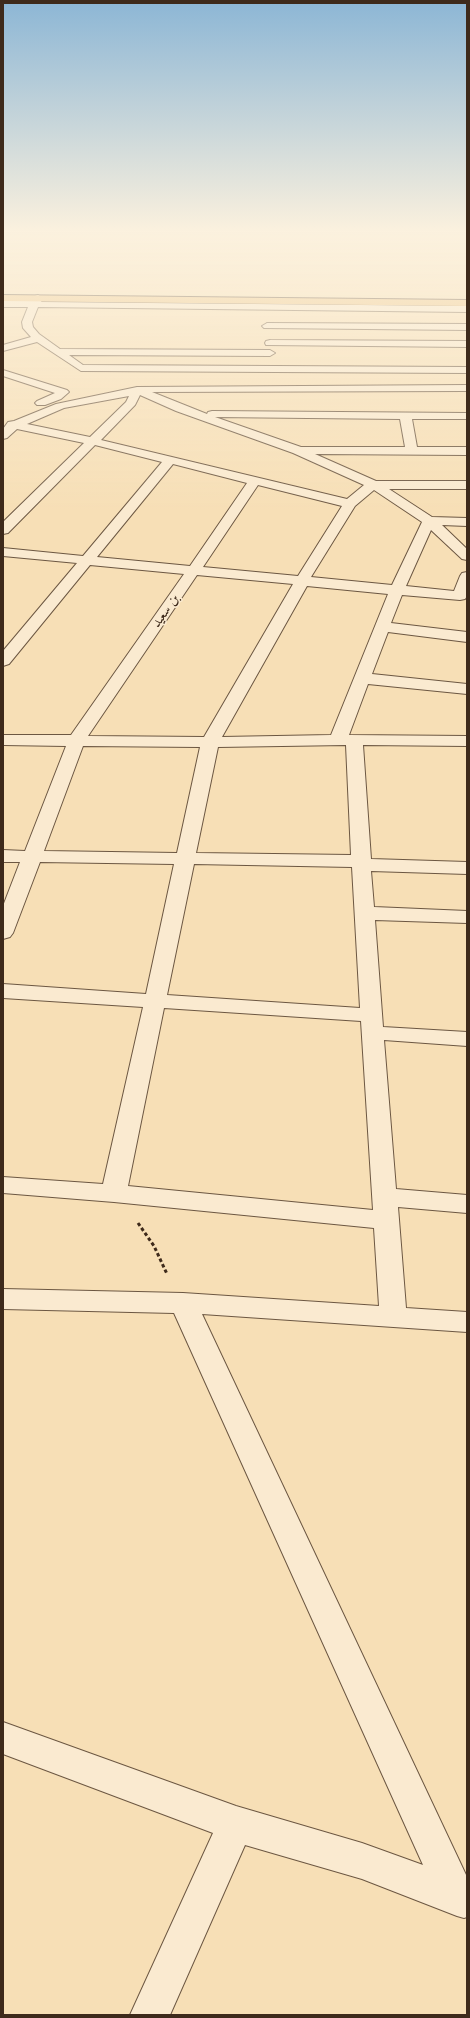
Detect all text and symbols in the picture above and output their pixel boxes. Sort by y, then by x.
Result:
street label: بن سعيد [148,591,184,631]

